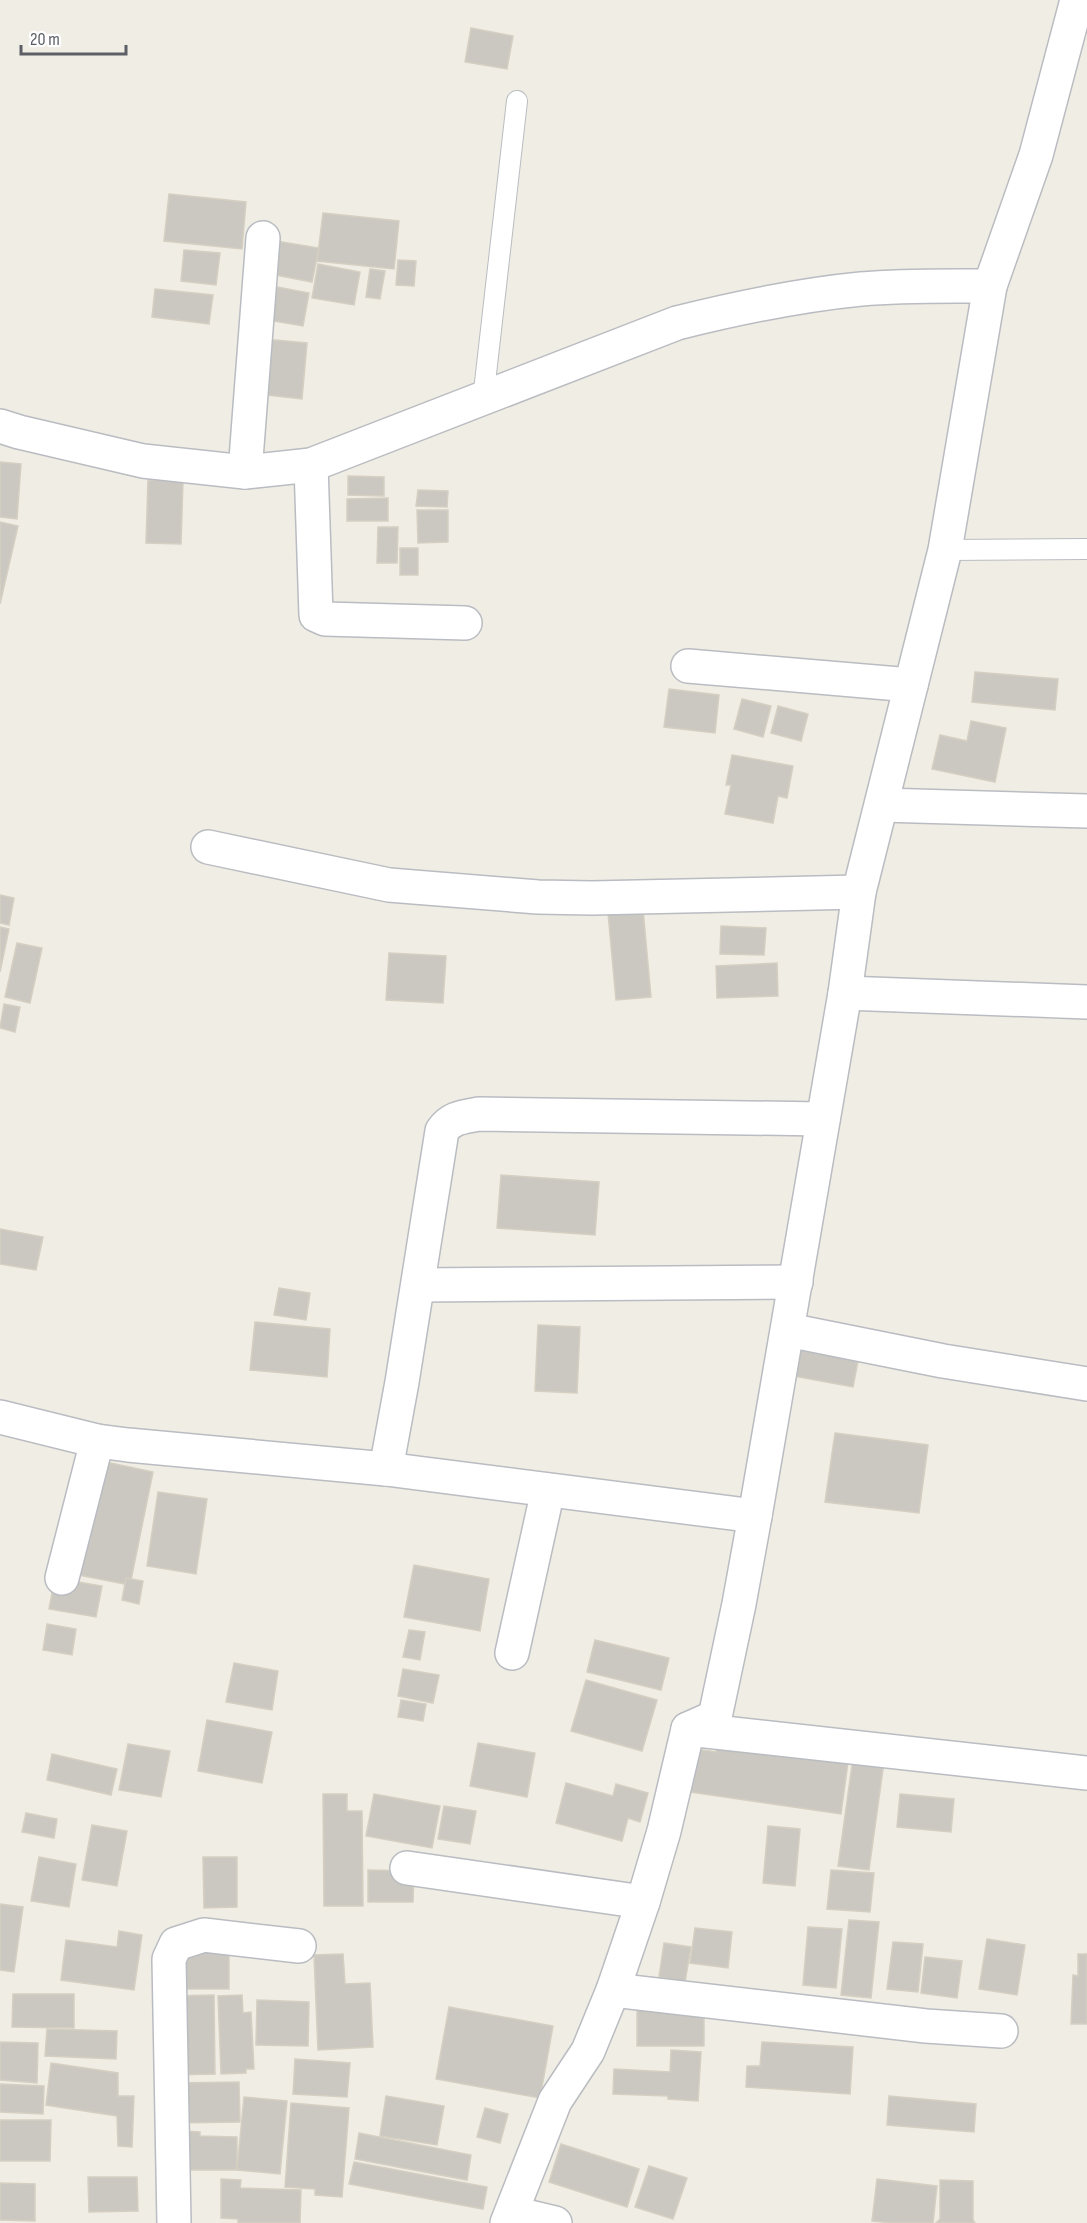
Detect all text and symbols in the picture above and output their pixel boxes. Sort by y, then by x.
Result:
scale bar [21,18,126,56]
text: 20 m [30,29,60,50]

